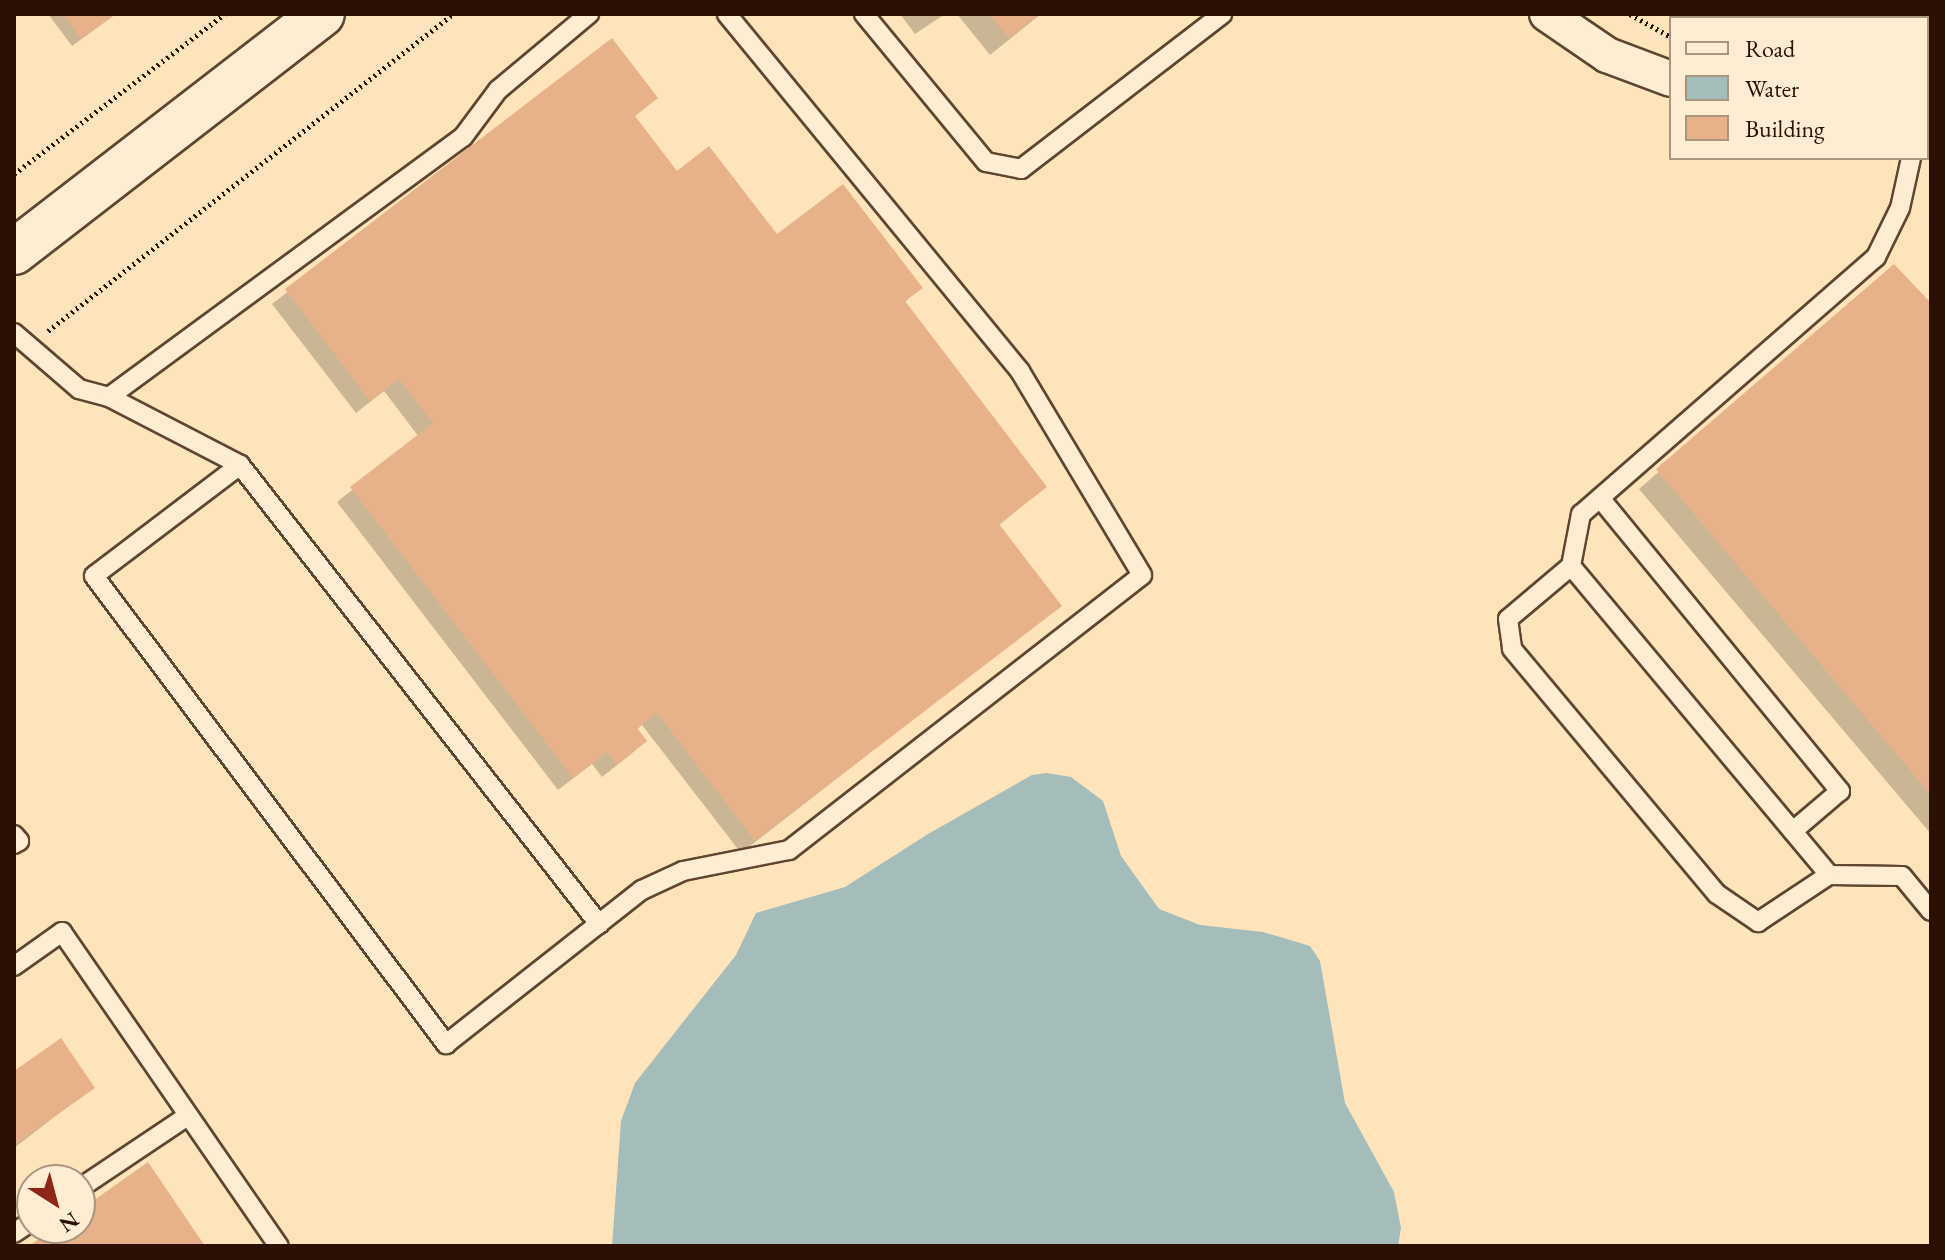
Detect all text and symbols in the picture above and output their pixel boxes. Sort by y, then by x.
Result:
legend [1669,16,1929,160]
text: Road [1745,33,1795,64]
text: Water [1745,73,1799,104]
text: Building [1745,113,1825,144]
north arrow [16,1164,96,1244]
text: N [53,1205,85,1239]

